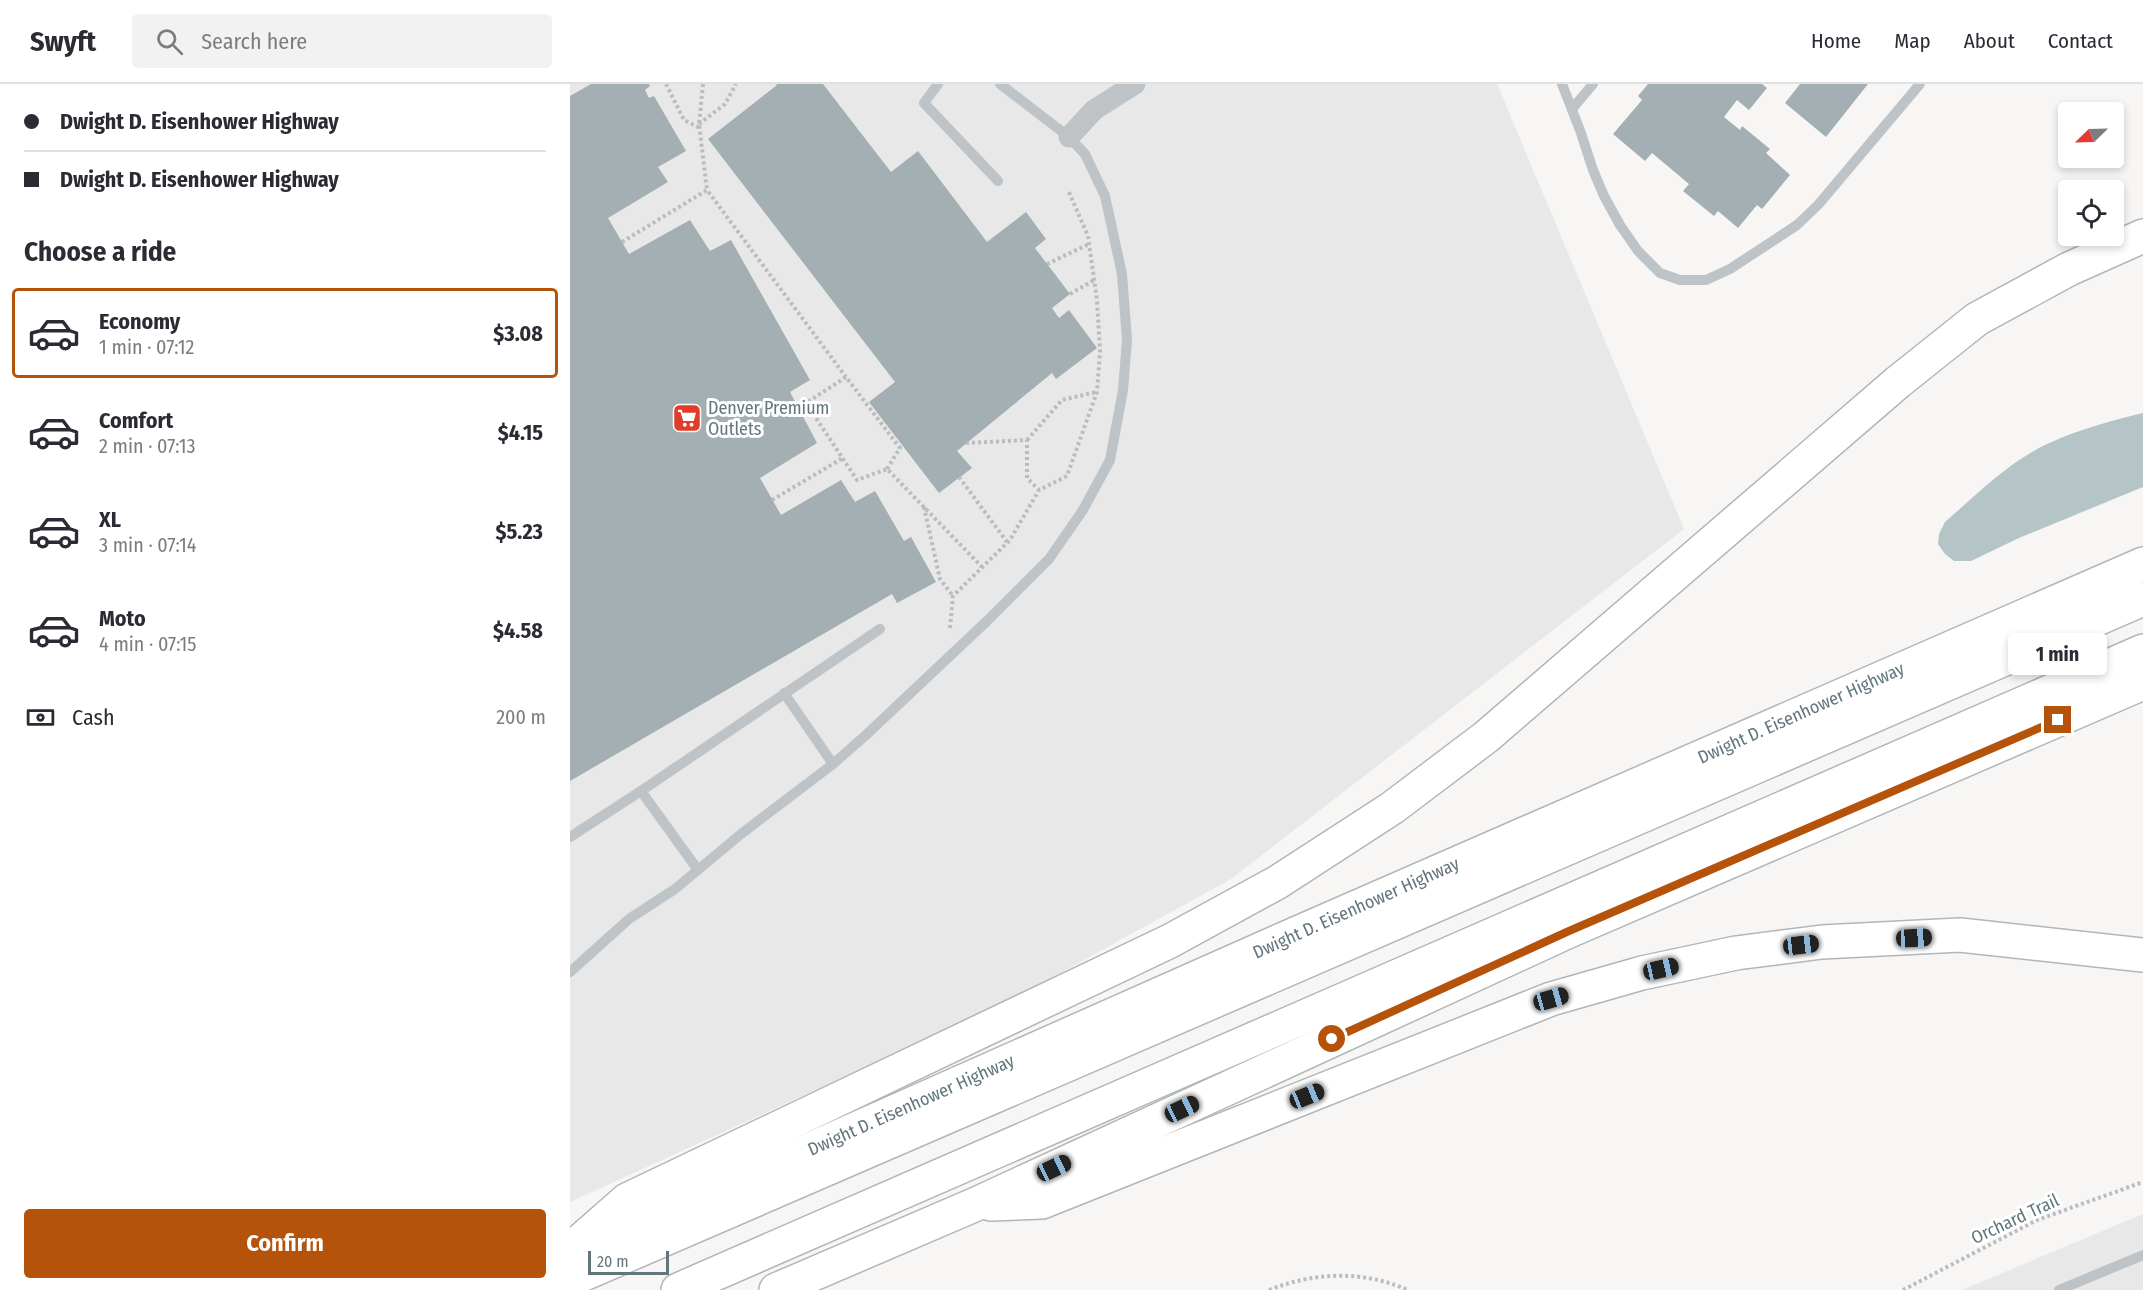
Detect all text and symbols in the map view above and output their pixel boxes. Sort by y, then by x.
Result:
search box [132,14,552,68]
text: Swyft [30,25,96,58]
icon: search [153,25,186,58]
text: Search here [201,28,307,55]
text: Home [1811,28,1861,54]
text: Map [1894,28,1931,54]
text: About [1964,28,2015,54]
text: Contact [2048,28,2113,54]
north arrow [2058,102,2124,168]
map controls [2058,102,2124,246]
text: Dwight D. Eisenhower Highway [60,108,339,135]
text: Dwight D. Eisenhower Highway [60,166,339,193]
button: locate [2058,180,2124,246]
text: Choose a ride [24,236,176,268]
icon: car [27,306,81,360]
text: Economy [99,308,180,335]
text: $3.08 [493,320,543,347]
text: 1 min · 07:12 [99,335,194,359]
place label: Denver Premium Outlets [708,397,829,440]
supermarket icon: Denver Premium Outlets [671,402,703,434]
icon: car [27,405,81,459]
text: Comfort [99,407,173,434]
text: $4.15 [498,419,543,446]
text: 2 min · 07:13 [99,434,196,458]
icon: car [27,504,81,558]
text: XL [99,506,121,533]
text: $5.23 [496,518,543,545]
text: 3 min · 07:14 [99,533,196,557]
icon: car [27,603,81,657]
text: Moto [99,605,146,632]
text: $4.58 [493,617,543,644]
text: 4 min · 07:15 [99,632,197,656]
callout: 1 min [2008,633,2108,675]
text: 1 min [2036,642,2079,666]
street label: Dwight D. Eisenhower Highway [1694,657,1908,769]
icon: cash [24,701,57,734]
text: Cash [72,704,115,731]
text: 200 m [496,705,546,729]
route end [2044,706,2071,733]
street label: Dwight D. Eisenhower Highway [1249,852,1463,964]
car [1896,928,1932,948]
car [1782,934,1820,956]
car [1641,956,1681,982]
car [1531,985,1571,1013]
route start [1318,1025,1345,1052]
street label: Dwight D. Eisenhower Highway [804,1049,1018,1161]
car [1287,1081,1327,1111]
car [1162,1093,1202,1125]
car [1034,1152,1074,1184]
street label: Orchard Trail [1968,1189,2063,1249]
button: Confirm [24,1209,546,1278]
scale bar [588,1248,669,1276]
text: 20 m [597,1252,628,1271]

